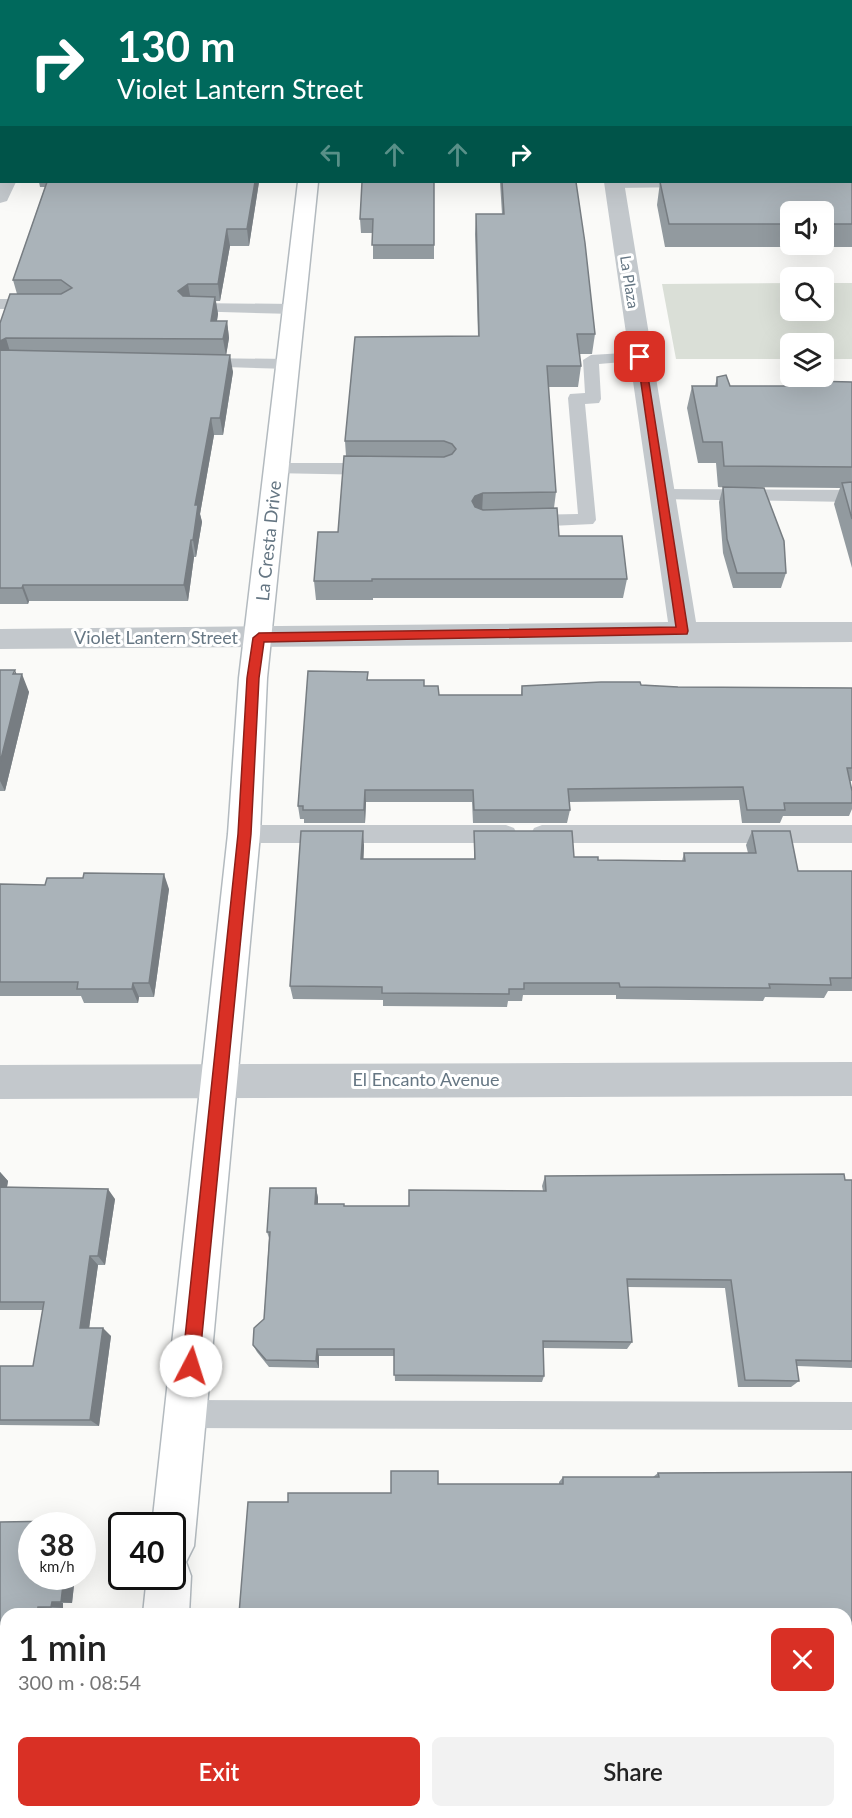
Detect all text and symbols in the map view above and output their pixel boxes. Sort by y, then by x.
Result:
text: 130 m [117,21,235,71]
icon: right [18,24,96,102]
text: Violet Lantern Street [117,72,363,105]
icon: left [315,138,348,171]
icon: ahead [378,138,411,171]
icon: ahead [441,138,474,171]
icon: right [504,138,537,171]
map controls [780,201,834,387]
button: sound [780,201,834,255]
street label: La Plaza [617,254,643,310]
button: search [780,267,834,321]
pin [614,331,665,382]
button: layers [780,333,834,387]
icon: arrive [623,340,656,373]
street label: La Cresta Drive [251,479,285,602]
street label: Violet Lantern Street [74,626,239,648]
street label: El Encanto Avenue [352,1068,500,1090]
position arrow [159,1334,223,1398]
speed limit sign: 40 [108,1512,186,1590]
text: 38 [40,1526,74,1562]
text: km/h [39,1557,75,1575]
text: 1 min [18,1625,107,1669]
button: close [771,1628,834,1691]
text: 300 m · 08:54 [18,1670,141,1694]
button: Exit [18,1737,420,1806]
button: Share [432,1737,834,1806]

